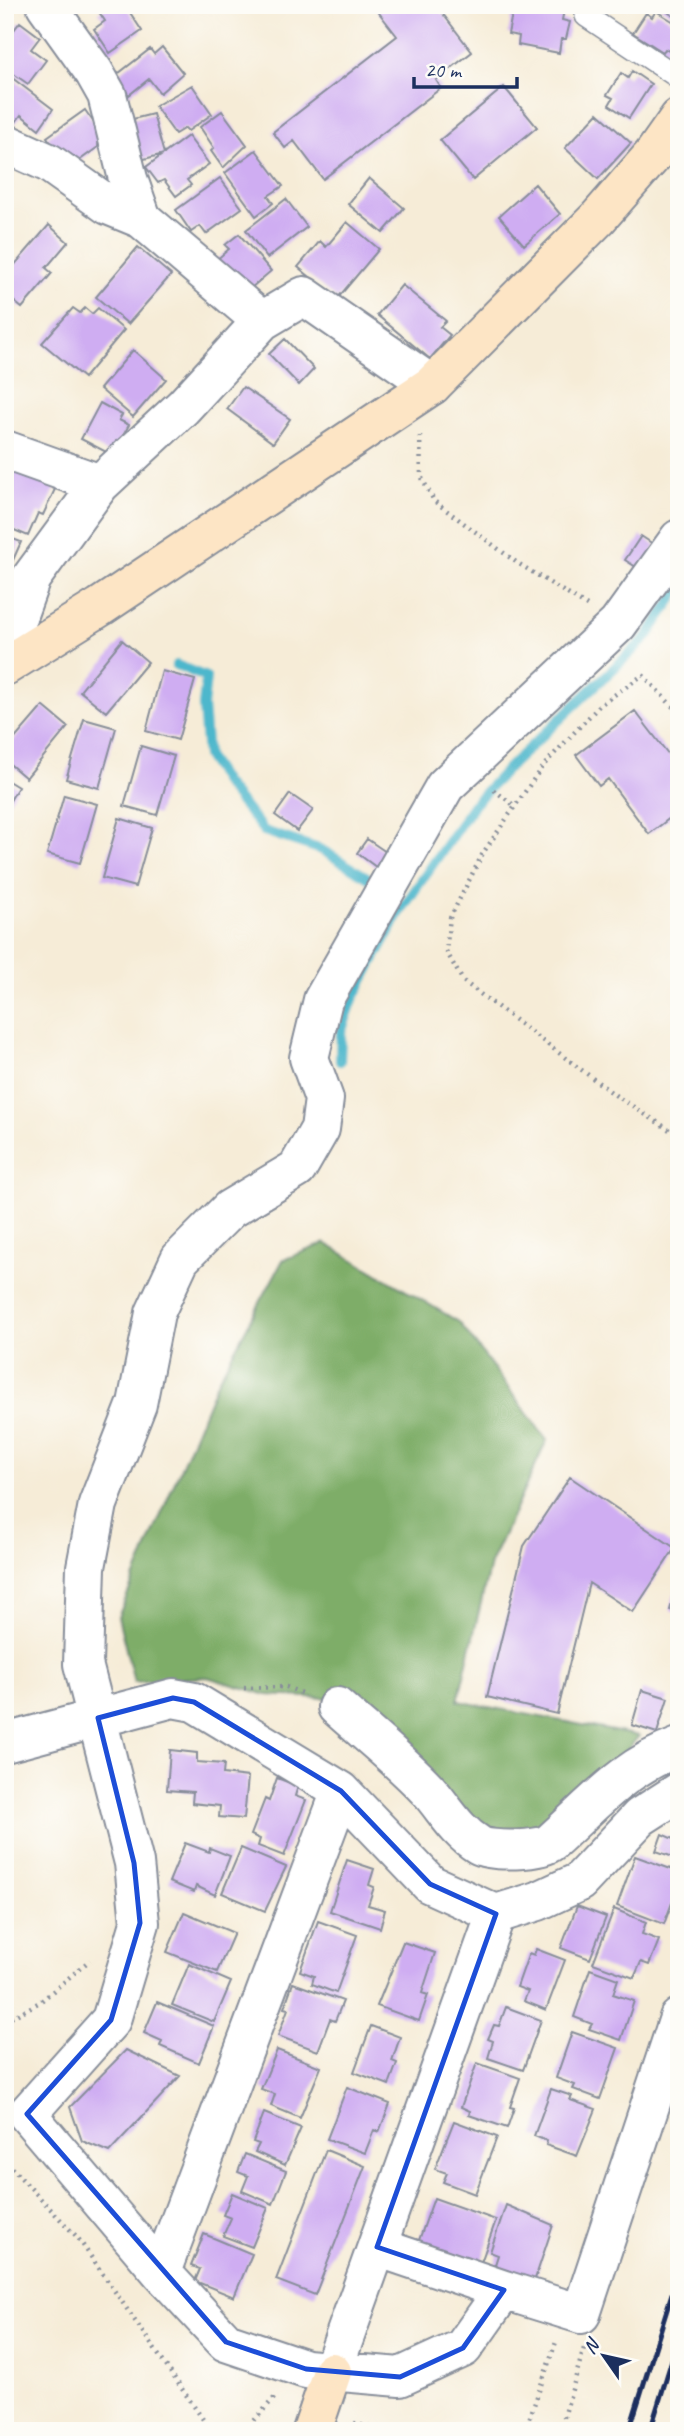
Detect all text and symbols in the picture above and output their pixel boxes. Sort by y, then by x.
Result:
scale bar [414,46,518,90]
text: 20 m [425,57,463,83]
north arrow [568,2320,638,2390]
text: N [577,2333,606,2359]

